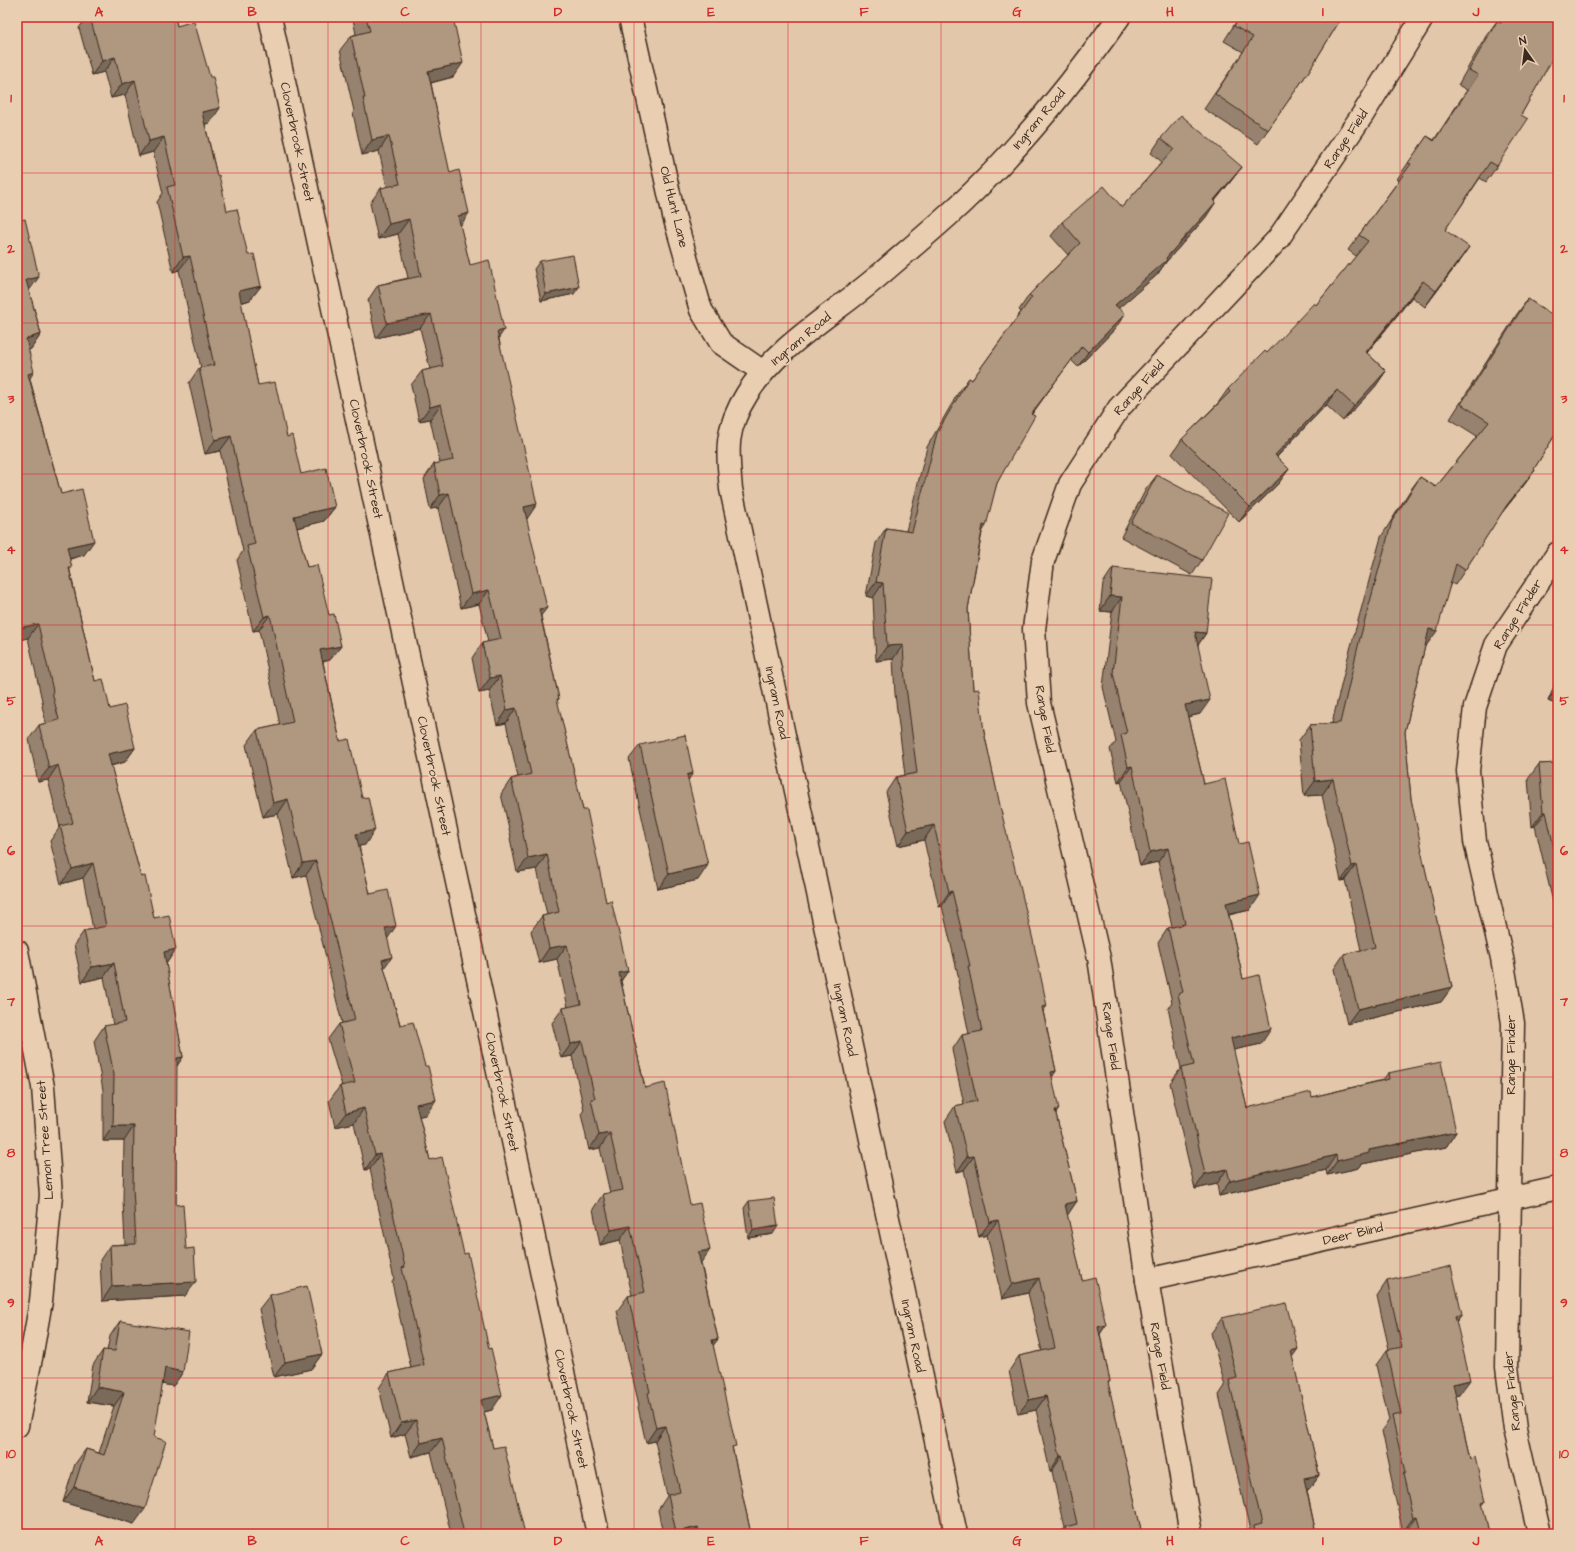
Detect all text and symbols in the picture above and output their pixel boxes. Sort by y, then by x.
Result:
text: A [95,3,104,21]
text: B [247,3,257,21]
text: C [400,3,410,21]
text: D [554,3,563,21]
text: E [707,3,715,21]
text: F [859,3,869,21]
text: G [1012,3,1022,21]
text: H [1166,3,1174,21]
text: I [1322,3,1324,21]
text: J [1472,3,1480,21]
north arrow [1505,30,1545,70]
text: N [1518,33,1528,49]
street label: Cloverbrook Street [276,81,319,204]
street label: Ingram Road [1008,85,1071,154]
text: 1 [10,89,12,107]
text: 1 [1563,89,1565,107]
street label: Range Field [1320,105,1373,173]
street label: Old Hunt Lane [655,164,693,250]
text: 2 [6,240,15,258]
text: 2 [1559,240,1568,258]
street label: Ingram Road [767,308,836,370]
street label: Range Field [1110,356,1169,420]
text: 3 [7,390,15,408]
text: 3 [1560,390,1568,408]
street label: Cloverbrook Street [345,398,388,521]
text: 4 [7,541,16,559]
text: 4 [1560,541,1569,559]
street label: Range Finder [1489,575,1548,653]
street label: Ingram Road [760,665,794,742]
street label: Range Field [1029,684,1060,755]
text: 5 [6,692,16,710]
text: 5 [1559,692,1569,710]
street label: Cloverbrook Street [413,715,456,838]
text: 6 [7,842,16,860]
text: 6 [1560,842,1569,860]
street label: Ingram Road [828,982,862,1059]
text: 7 [6,993,16,1011]
text: 7 [1559,993,1569,1011]
street label: Range Field [1096,1001,1125,1071]
street label: Range Finder [1502,1015,1521,1095]
street label: Cloverbrook Street [481,1031,524,1154]
street label: Lemon Tree Street [32,1079,58,1200]
text: 8 [7,1144,16,1162]
text: 8 [1560,1144,1569,1162]
street label: Deer Blind [1321,1218,1385,1250]
text: 9 [7,1294,15,1312]
text: 9 [1560,1294,1568,1312]
street label: Ingram Road [896,1298,930,1375]
street label: Range Field [1144,1321,1175,1392]
street label: Cloverbrook Street [550,1348,593,1471]
street label: Range Finder [1499,1350,1526,1432]
text: 10 [6,1445,17,1463]
text: 10 [1559,1445,1570,1463]
text: A [95,1532,104,1550]
text: B [247,1532,257,1550]
text: C [400,1532,410,1550]
text: D [554,1532,563,1550]
text: E [707,1532,715,1550]
text: F [859,1532,869,1550]
text: G [1012,1532,1022,1550]
text: H [1166,1532,1174,1550]
text: I [1322,1532,1324,1550]
text: J [1472,1532,1480,1550]

